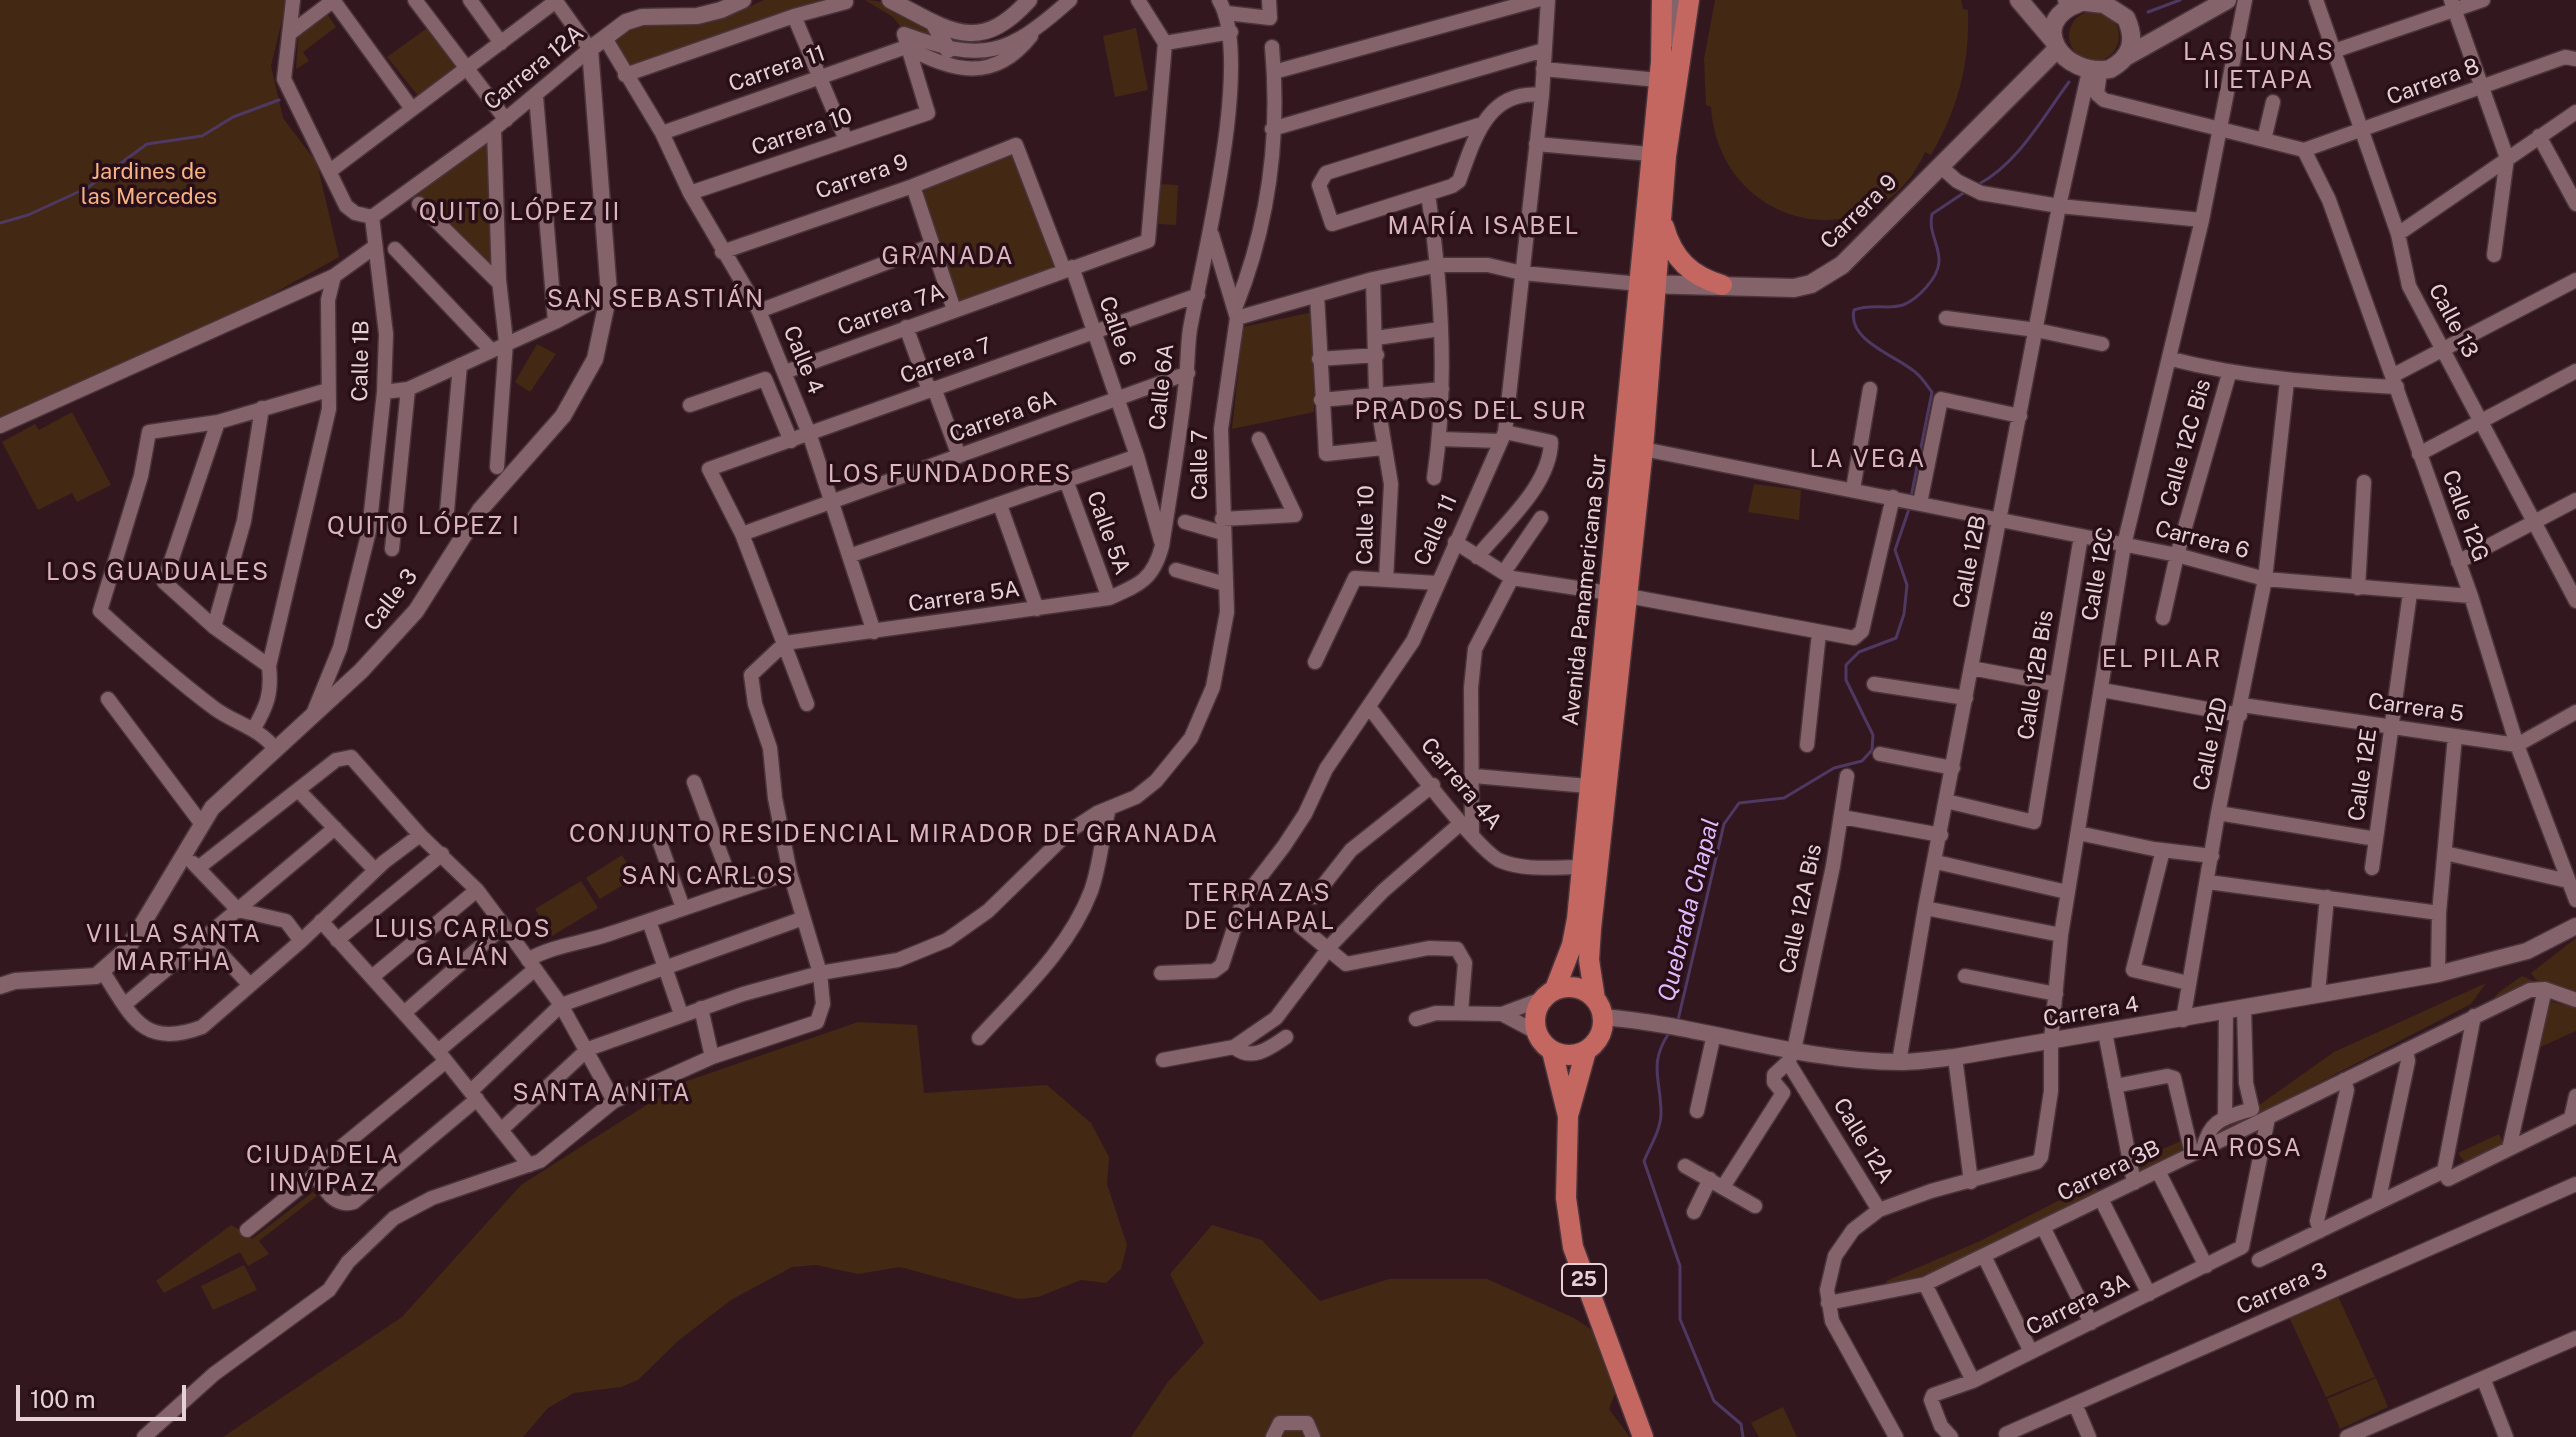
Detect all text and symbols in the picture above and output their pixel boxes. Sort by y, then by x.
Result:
street label: Carrera 12A [479,20,589,116]
district label: LAS LUNAS II ETAPA [2183,39,2335,95]
street label: Carrera 11 [725,40,829,98]
street label: Carrera 8 [2383,53,2483,111]
street label: Carrera 10 [748,102,856,162]
street label: Carrera 9 [812,149,912,205]
park label: Jardines de las Mercedes [81,159,217,210]
street label: Carrera 9 [1815,169,1903,255]
district label: QUITO LÓPEZ II [419,199,621,227]
district label: MARÍA ISABEL [1388,213,1580,241]
district label: GRANADA [881,243,1015,271]
street label: Carrera 7A [834,279,948,341]
street label: Calle 13 [2423,279,2483,363]
district label: SAN SEBASTIÁN [547,286,765,314]
street label: Calle 6 [1093,293,1141,369]
street label: Calle 1B [347,320,375,402]
street label: Calle 4 [777,322,829,398]
street label: Carrera 7 [897,332,995,390]
street label: Calle 6A [1144,342,1180,432]
street label: Calle 12C Bis [2155,376,2217,510]
street label: Carrera 6A [946,385,1060,449]
district label: PRADOS DEL SUR [1354,398,1588,426]
street label: Calle 7 [1187,430,1213,500]
district label: LA VEGA [1810,446,1926,474]
street label: Avenida Panamericana Sur [1558,453,1612,727]
district label: LOS FUNDADORES [828,461,1072,489]
street label: Calle 12G [2436,467,2494,565]
street label: Calle 10 [1352,485,1380,565]
street label: Calle 5A [1081,488,1135,578]
street label: Calle 11 [1409,490,1463,570]
district label: QUITO LÓPEZ I [327,513,521,541]
street label: Calle 12B [1948,513,1992,611]
street label: Carrera 6 [2152,516,2252,564]
street label: Calle 12C [2077,525,2119,623]
district label: LOS GUADUALES [46,559,270,587]
street label: Calle 3 [359,564,423,636]
street label: Carrera 5A [907,576,1021,618]
street label: Calle 12B Bis [2013,608,2059,742]
district label: EL PILAR [2102,646,2222,674]
street label: Carrera 5 [2366,688,2466,728]
street label: Calle 12D [2188,695,2234,793]
street label: Calle 12E [2343,727,2383,823]
street label: Carrera 4A [1415,733,1507,835]
water label: Quebrada Chapal [1652,816,1726,1004]
district label: CONJUNTO RESIDENCIAL MIRADOR DE GRANADA [569,821,1219,849]
street label: Calle 12A Bis [1774,842,1828,976]
district label: SAN CARLOS [621,863,795,891]
district label: TERRAZAS DE CHAPAL [1184,880,1336,936]
district label: LUIS CARLOS GALÁN [374,916,552,972]
district label: VILLA SANTA MARTHA [86,921,262,977]
street label: Carrera 4 [2041,991,2141,1033]
district label: SANTA ANITA [513,1080,691,1108]
street label: Calle 12A [1827,1093,1899,1189]
street label: Carrera 3B [2053,1135,2165,1207]
district label: LA ROSA [2185,1135,2303,1163]
district label: CIUDADELA INVIPAZ [246,1142,400,1198]
street label: Carrera 3 [2233,1257,2331,1321]
road number: 25 [1562,1264,1606,1296]
street label: Carrera 3A [2022,1269,2134,1341]
scale bar [20,1369,190,1419]
text: 100 m [30,1385,96,1413]

